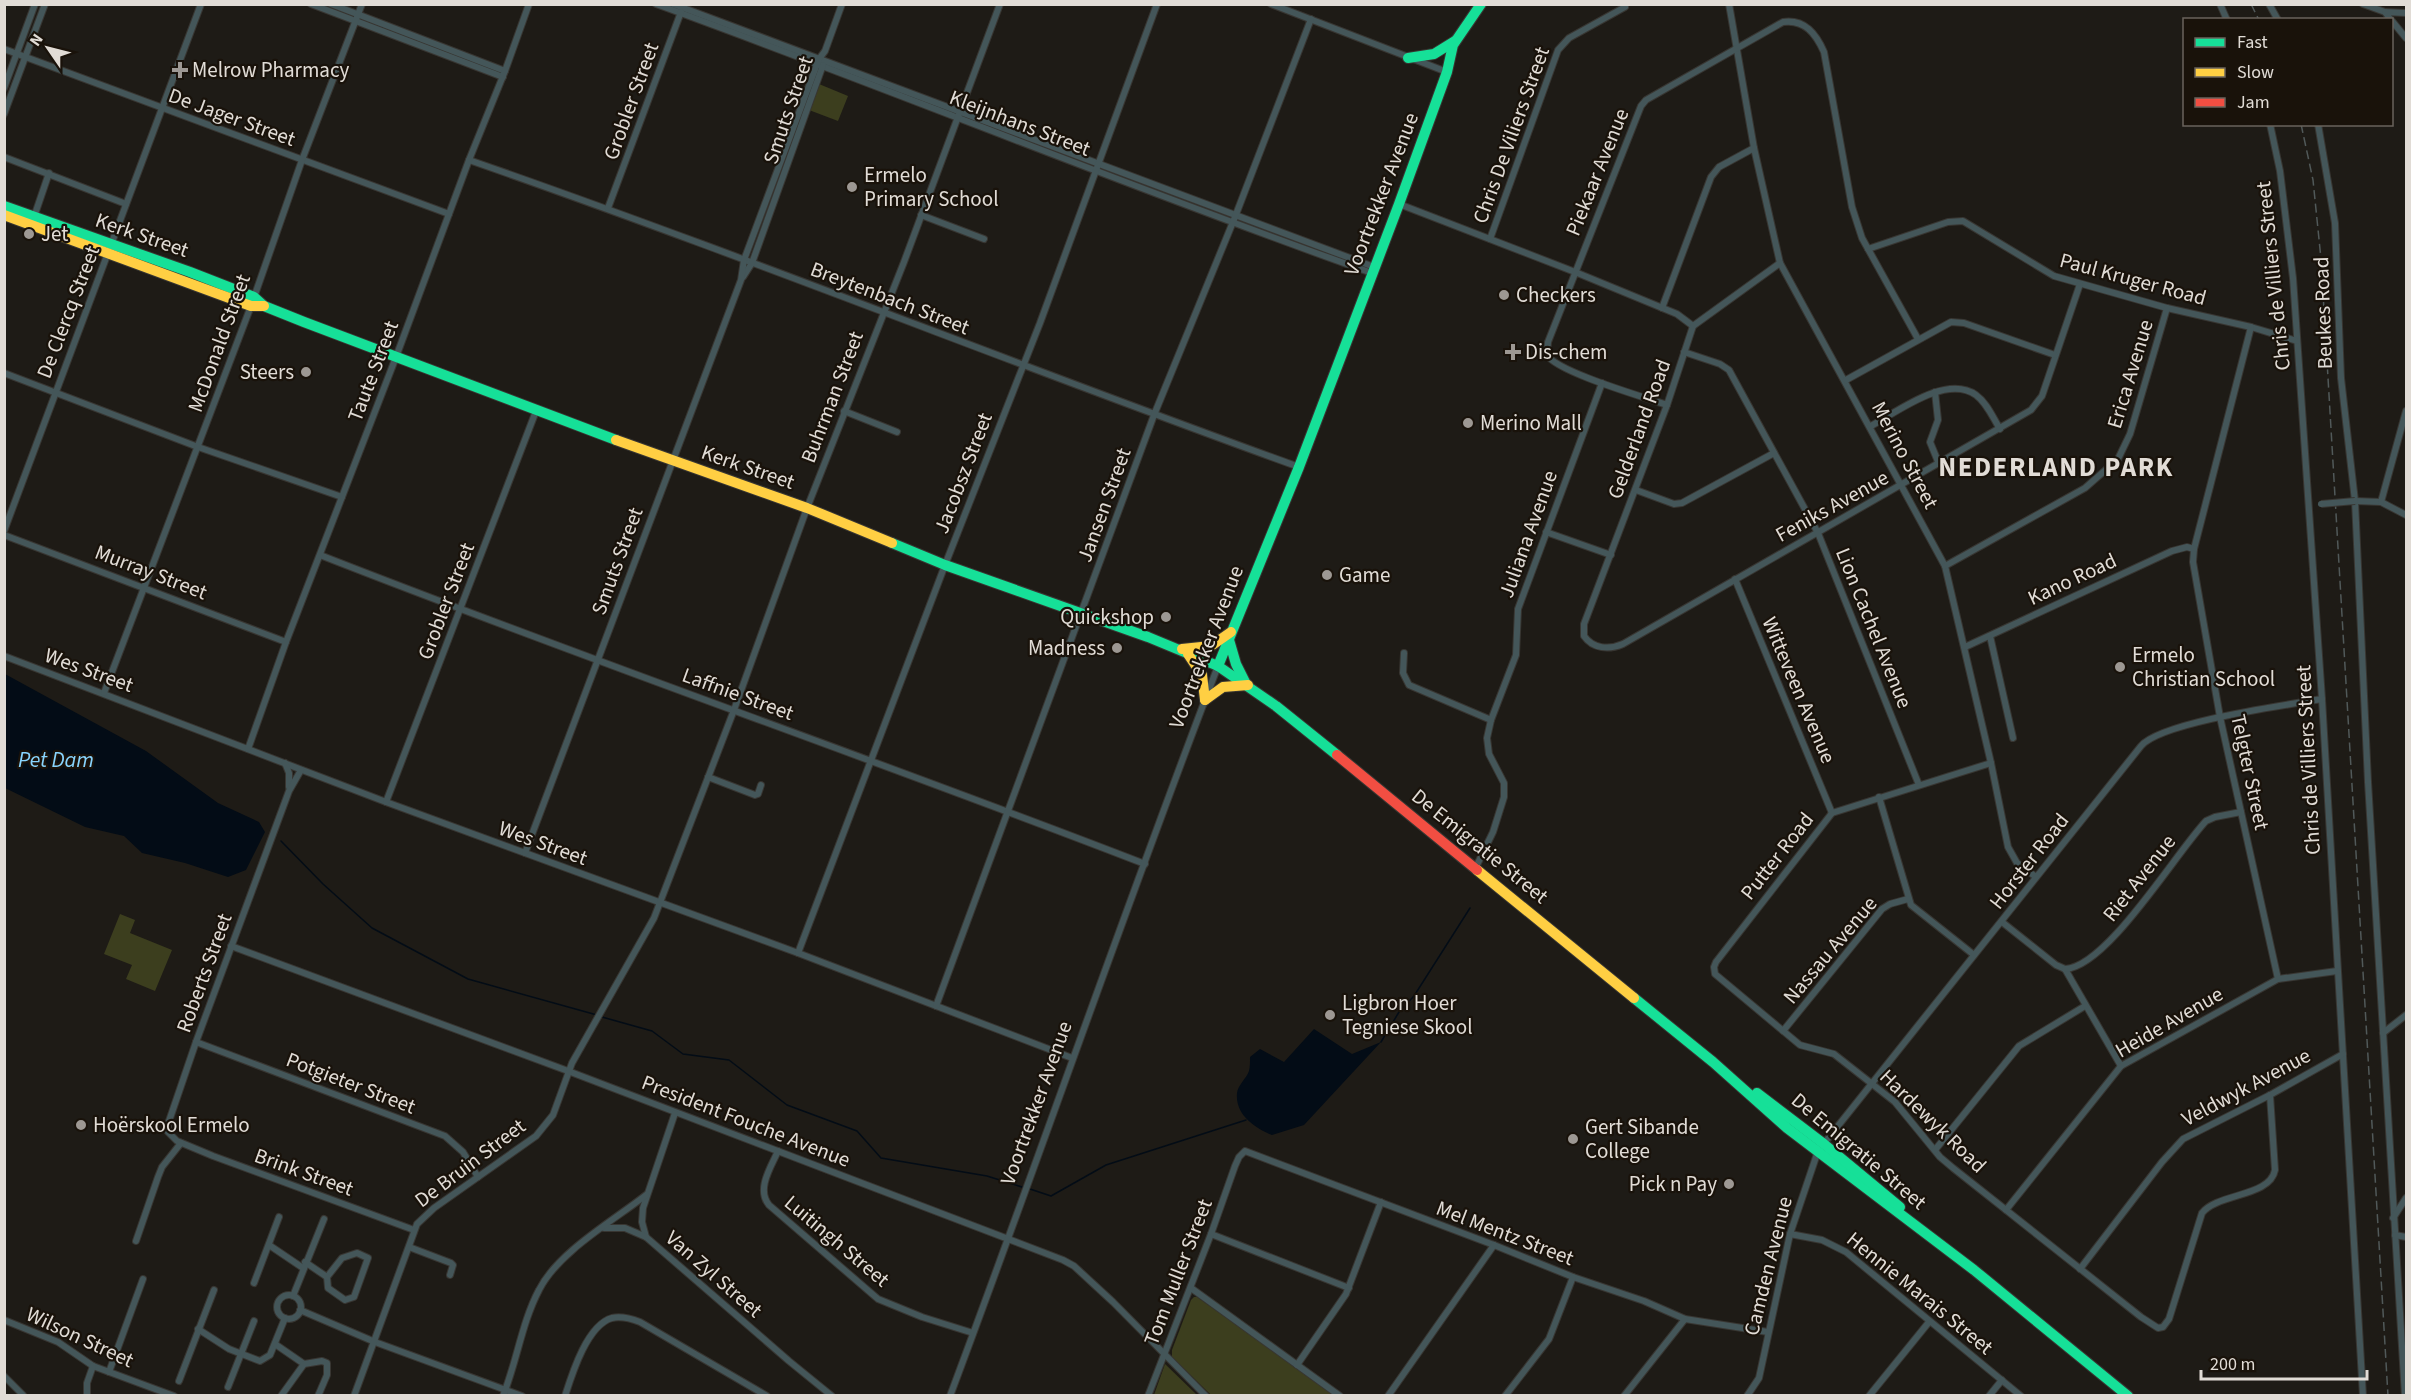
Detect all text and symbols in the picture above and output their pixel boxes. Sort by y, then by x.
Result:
north arrow [18,18,78,78]
legend [2183,18,2393,126]
text: N [24,29,49,51]
text: Fast [2237,30,2268,55]
street label: Grobler Street [596,38,666,164]
street label: Chris De Viliers Street [1465,42,1557,228]
street label: Smuts Street [755,52,821,168]
place label: Melrow Pharmacy [192,55,350,85]
text: Slow [2237,60,2274,85]
marker: Melrow Pharmacy [173,63,187,77]
street label: De Jager Street [164,80,300,154]
street label: Kleijnhans Street [945,82,1095,164]
text: Jam [2237,90,2270,115]
street label: Piekaar Avenue [1558,104,1636,240]
street label: Voortrekker Avenue [1336,108,1426,280]
place label: Ermelo Primary School [864,160,999,214]
marker: Ermelo Primary School [845,180,859,194]
street label: Chris de Villiers Street [2248,180,2298,372]
street label: Kerk Street [91,205,193,265]
place label: Jet [41,219,68,249]
marker: Jet [22,227,36,241]
street label: De Clercq Street [29,241,107,383]
street label: Paul Kruger Road [2056,245,2210,313]
street label: Breytenbach Street [806,254,974,342]
street label: Beukes Road [2306,256,2340,370]
street label: McDonald Street [180,270,258,416]
place label: Checkers [1516,280,1596,310]
marker: Checkers [1497,288,1511,302]
street label: Taute Street [340,316,406,426]
street label: Erica Avenue [2099,316,2161,432]
street label: Buhrman Street [793,327,871,467]
place label: Dis-chem [1525,337,1607,367]
marker: Dis-chem [1506,345,1520,359]
street label: Gelderland Road [1600,355,1678,503]
place label: Steers [240,357,294,387]
marker: Steers [299,365,313,379]
street label: Merino Street [1864,396,1946,514]
street label: Jacobsz Street [926,408,1000,538]
place label: Merino Mall [1480,408,1582,438]
marker: Merino Mall [1461,416,1475,430]
street label: Kerk Street [697,437,799,497]
street label: Jansen Street [1069,444,1139,566]
district label: NEDERLAND PARK [1938,448,2174,487]
street label: Feniks Avenue [1770,463,1894,549]
street label: Juliana Avenue [1491,466,1565,602]
street label: Smuts Street [584,503,650,619]
street label: Murray Street [91,537,211,607]
street label: Grobler Street [410,538,482,664]
street label: Lion Cachel Avenue [1828,543,1920,713]
street label: Kano Road [2023,545,2121,613]
place label: Game [1339,560,1390,590]
street label: Voortrekker Avenue [1161,561,1251,733]
marker: Game [1320,568,1334,582]
place label: Quickshop [1060,602,1154,632]
marker: Quickshop [1159,610,1173,624]
street label: Witteveen Avenue [1755,612,1843,768]
place label: Madness [1028,633,1105,663]
street label: Wes Street [40,640,138,700]
place label: Ermelo Christian School [2132,640,2275,694]
marker: Madness [1110,641,1124,655]
street label: Laffnie Street [678,660,798,728]
marker: Ermelo Christian School [2113,660,2127,674]
street label: Chris de Villiers Street [2288,664,2328,856]
street label: Telgter Street [2223,711,2277,833]
water label: Pet Dam [18,744,94,776]
street label: De Emigratie Street [1405,781,1555,911]
street label: Putter Road [1733,806,1821,906]
street label: Horster Road [1982,807,2076,915]
street label: Wes Street [494,813,592,873]
street label: Riet Avenue [2095,828,2183,928]
street label: Nassau Avenue [1776,890,1884,1010]
street label: Roberts Street [169,909,239,1037]
street label: Heide Avenue [2109,979,2229,1065]
place label: Ligbron Hoer Tegniese Skool [1342,988,1473,1042]
marker: Ligbron Hoer Tegniese Skool [1323,1008,1337,1022]
street label: Voortrekker Avenue [992,1017,1080,1189]
street label: Veldwyk Avenue [2176,1040,2316,1134]
street label: Potgieter Street [282,1045,420,1121]
street label: Hardewyk Road [1873,1062,1993,1180]
street label: President Fouche Avenue [637,1067,855,1175]
street label: De Emigratie Street [1785,1085,1933,1217]
place label: Hoërskool Ermelo [93,1110,250,1140]
street label: De Bruin Street [408,1111,532,1215]
place label: Gert Sibande College [1585,1112,1699,1166]
marker: Hoërskool Ermelo [74,1118,88,1132]
marker: Gert Sibande College [1566,1132,1580,1146]
street label: Brink Street [250,1140,358,1204]
place label: Pick n Pay [1629,1169,1717,1199]
marker: Pick n Pay [1722,1177,1736,1191]
street label: Luitingh Street [778,1188,896,1294]
street label: Mel Mentz Street [1432,1193,1578,1273]
street label: Camden Avenue [1736,1193,1800,1339]
street label: Tom Muller Street [1136,1194,1220,1350]
street label: Van Zyl Street [659,1223,769,1325]
street label: Hennie Marais Street [1840,1224,2000,1362]
street label: Wilson Street [21,1299,139,1375]
scale bar [2201,1343,2368,1381]
text: 200 m [2210,1352,2255,1377]

